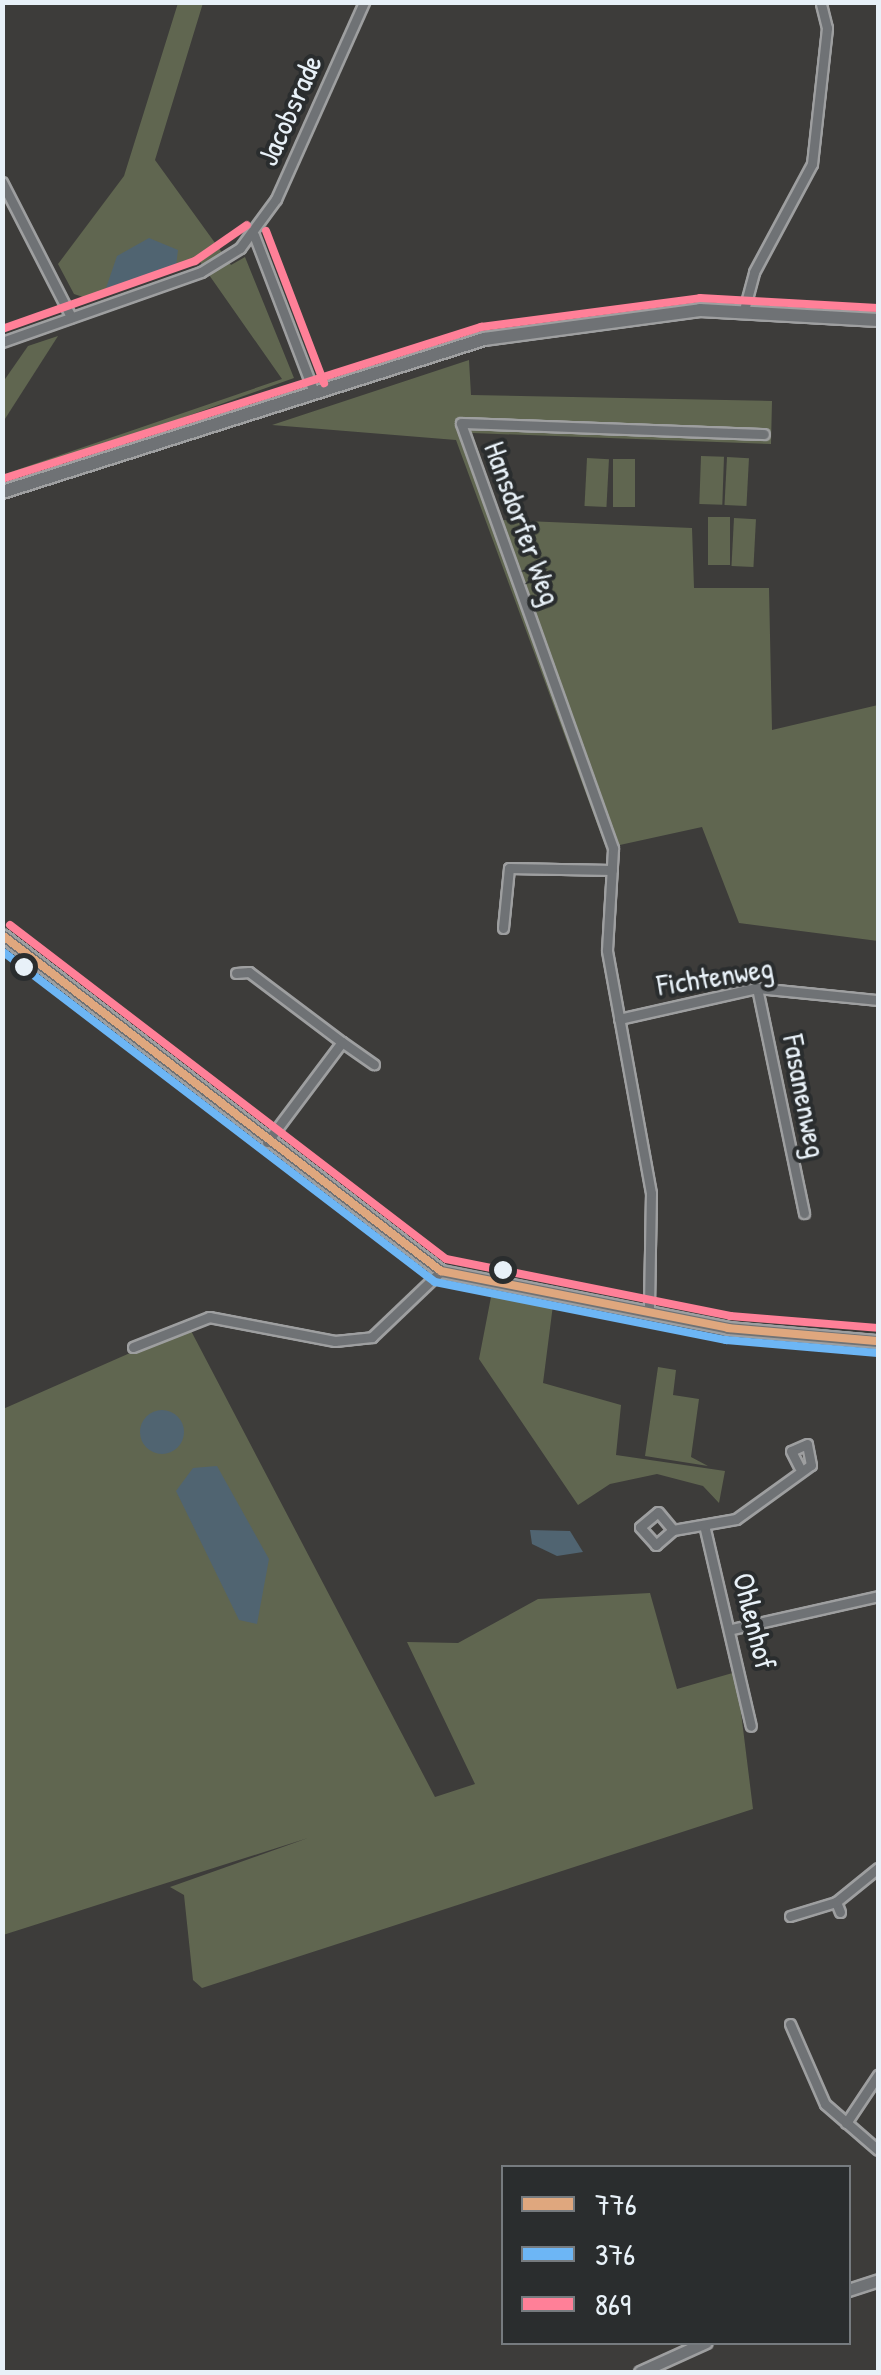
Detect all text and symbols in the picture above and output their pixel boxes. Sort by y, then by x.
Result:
street label: Jacobsrade [249,49,329,171]
street label: Hansdorfer Weg [477,436,569,610]
street label: Fichtenweg [654,949,776,1003]
unlabelled marker [14,957,34,977]
street label: Fasanenweg [775,1031,835,1161]
unlabelled marker [493,1260,513,1280]
street label: Ohlenhof [726,1569,784,1673]
legend [501,2165,851,2345]
text: 776 [595,2184,637,2224]
text: 376 [595,2234,635,2274]
text: 869 [595,2284,631,2324]

